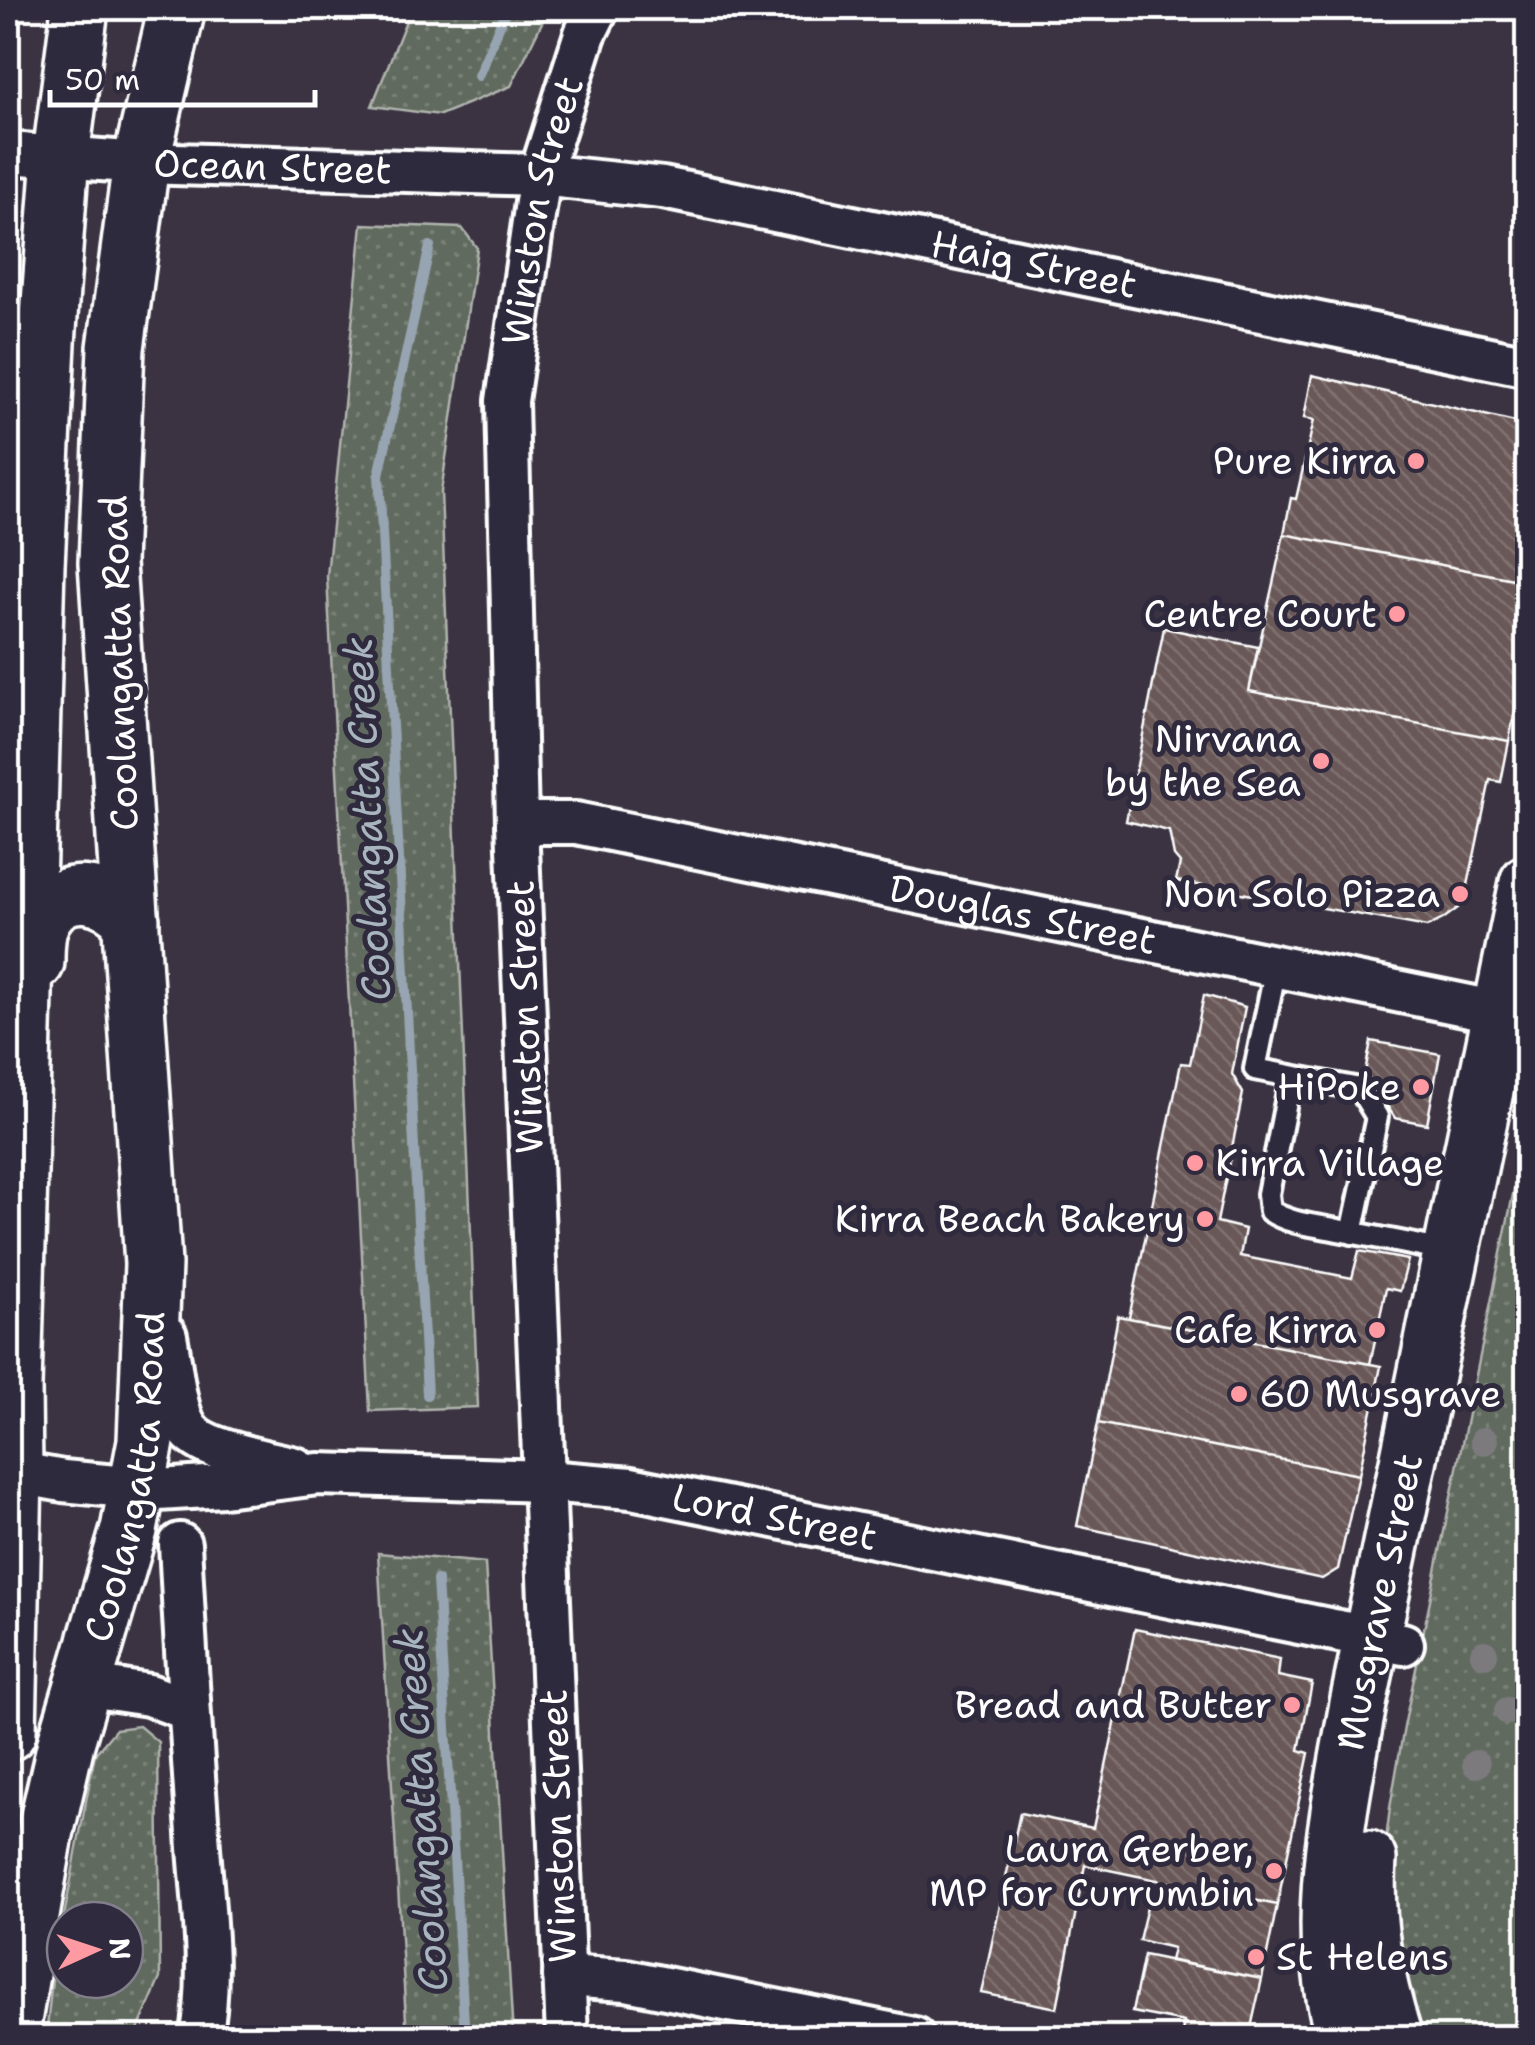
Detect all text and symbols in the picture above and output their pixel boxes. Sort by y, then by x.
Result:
scale bar [50,45,315,107]
text: 50 m [65,59,140,100]
street label: Winston Street [489,69,595,348]
street label: Ocean Street [153,137,393,196]
street label: Haig Street [927,218,1142,310]
place label: Pure Kirra [1213,435,1396,486]
marker: Pure Kirra [1405,450,1427,472]
street label: Coolangatta Road [87,494,150,832]
place label: Centre Court [1143,588,1377,639]
marker: Centre Court [1386,603,1408,625]
water label: Coolangatta Creek [331,636,403,1002]
place label: Nirvana by the Sea [1105,713,1301,808]
marker: Nirvana by the Sea [1310,750,1332,772]
street label: Douglas Street [885,862,1161,966]
place label: Non Solo Pizza [1163,868,1440,919]
street label: Winston Street [494,879,555,1155]
marker: Non Solo Pizza [1449,883,1471,905]
place label: HiPoke [1277,1061,1401,1112]
marker: HiPoke [1410,1076,1432,1098]
place label: Kirra Village [1215,1137,1445,1188]
marker: Kirra Village [1184,1152,1206,1174]
place label: Kirra Beach Bakery [834,1193,1185,1244]
marker: Kirra Beach Bakery [1194,1208,1216,1230]
place label: Cafe Kirra [1174,1304,1357,1355]
street label: Coolangatta Road [71,1310,176,1648]
marker: Cafe Kirra [1366,1319,1388,1341]
place label: 60 Musgrave [1259,1368,1501,1419]
marker: 60 Musgrave [1228,1383,1250,1405]
street label: Musgrave Street [1324,1449,1434,1754]
street label: Lord Street [668,1471,881,1562]
water label: Coolangatta Creek [381,1626,461,1994]
place label: Bread and Butter [955,1679,1272,1730]
street label: Winston Street [527,1688,588,1964]
marker: Bread and Butter [1281,1694,1303,1716]
place label: Laura Gerber, MP for Currumbin [929,1823,1254,1918]
marker: Laura Gerber, MP for Currumbin [1263,1860,1285,1882]
north arrow [45,1900,145,2000]
place label: St Helens [1276,1931,1449,1982]
text: N [100,1937,140,1961]
marker: St Helens [1245,1946,1267,1968]

